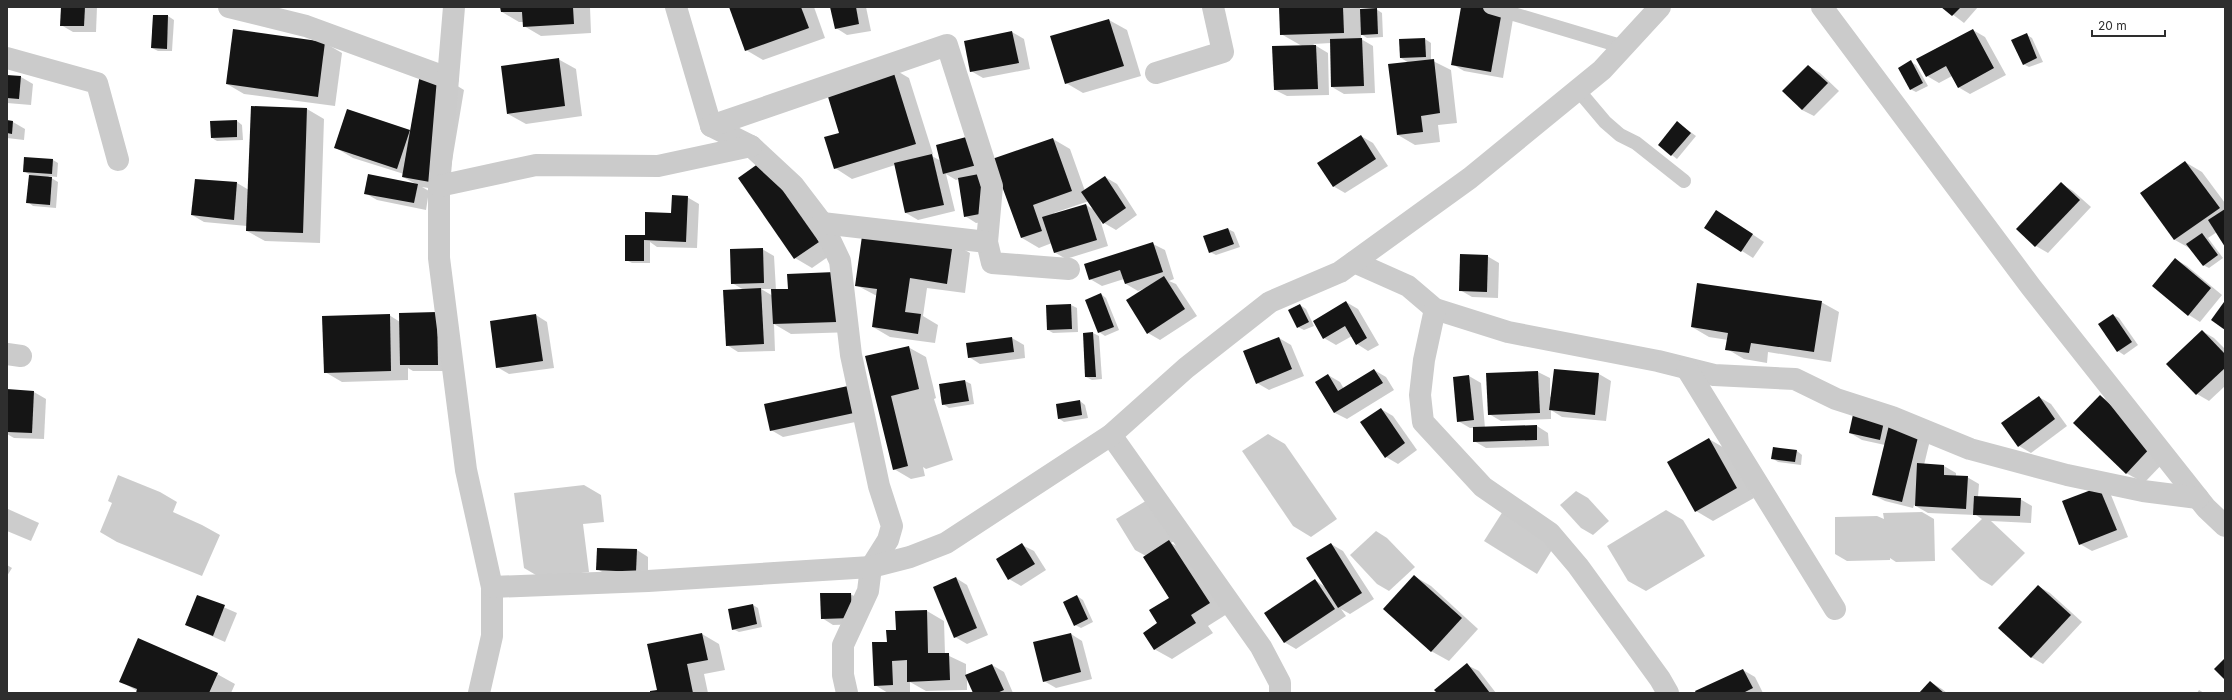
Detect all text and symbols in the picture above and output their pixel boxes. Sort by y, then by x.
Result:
scale bar [2092,12,2165,38]
text: 20 m [2098,18,2127,33]

